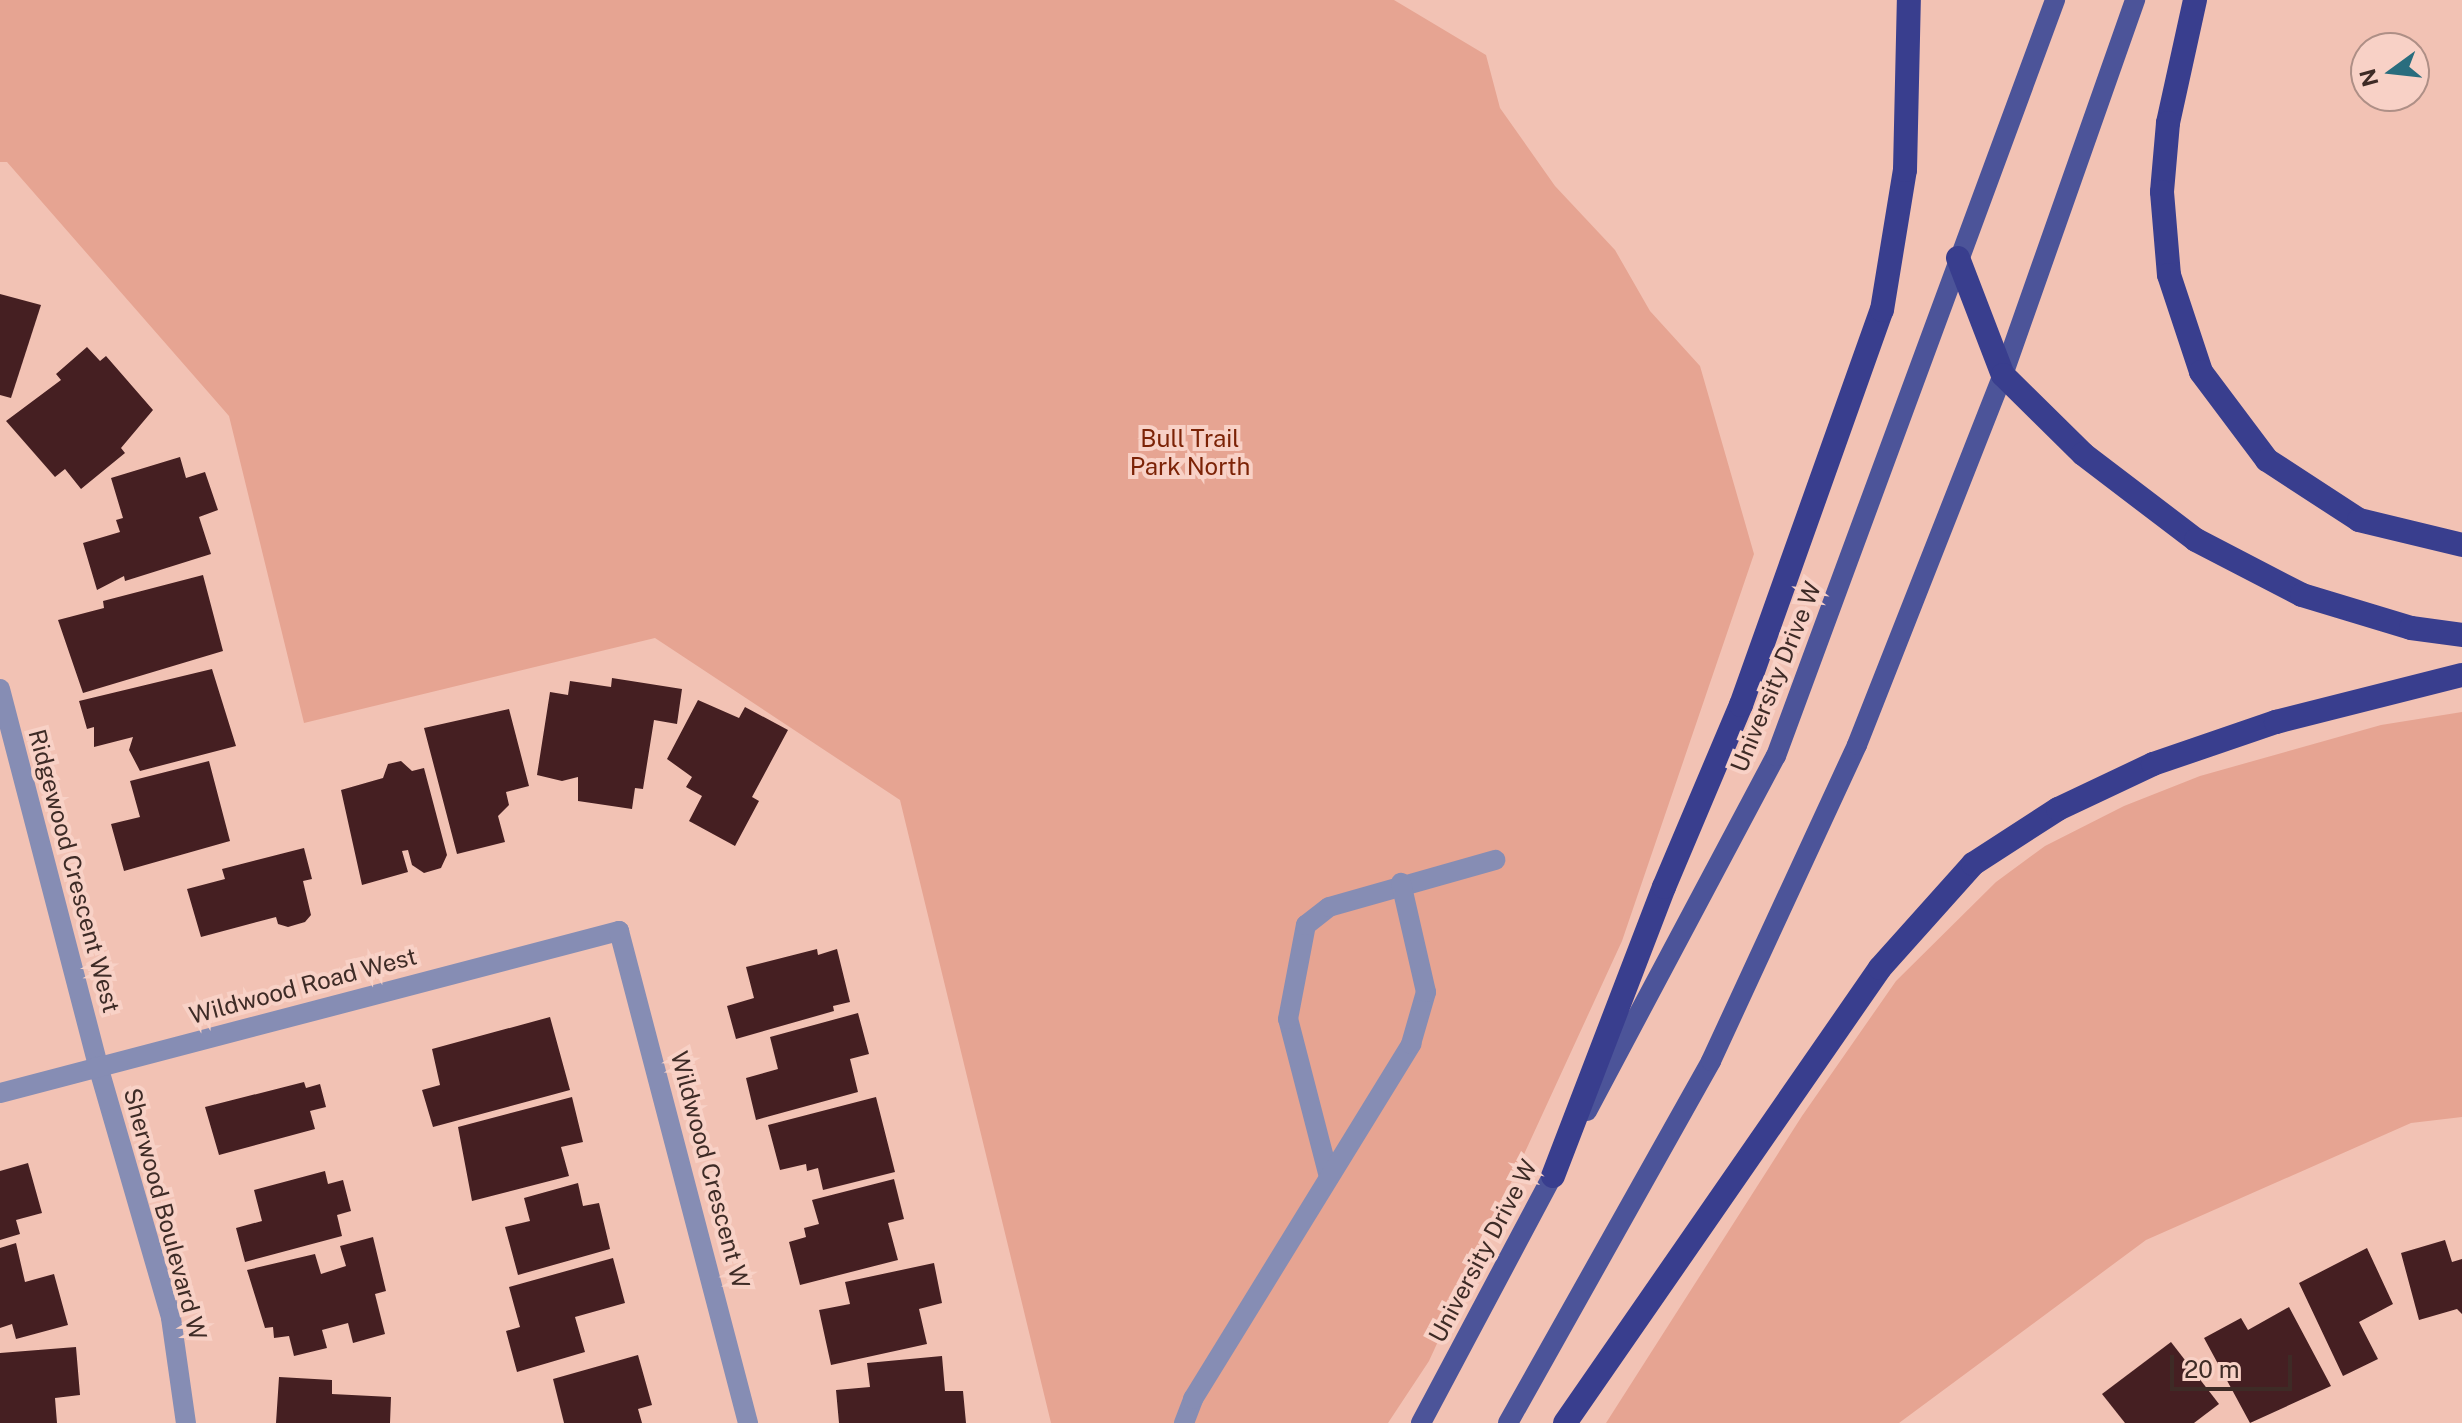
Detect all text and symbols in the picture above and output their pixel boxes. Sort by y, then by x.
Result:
north arrow [2350,32,2430,112]
text: N [2354,66,2384,89]
park label: Bull Trail Park North [1130,425,1250,481]
street label: University Drive W [1725,577,1827,777]
street label: Ridgewood Crescent West [22,726,126,1016]
street label: Wildwood Road West [186,942,420,1030]
street label: Wildwood Crescent W [664,1048,756,1292]
street label: Sherwood Boulevard W [117,1085,213,1343]
street label: University Drive W [1422,1154,1544,1348]
scale bar [2174,1339,2296,1389]
text: 20 m [2184,1355,2240,1383]

